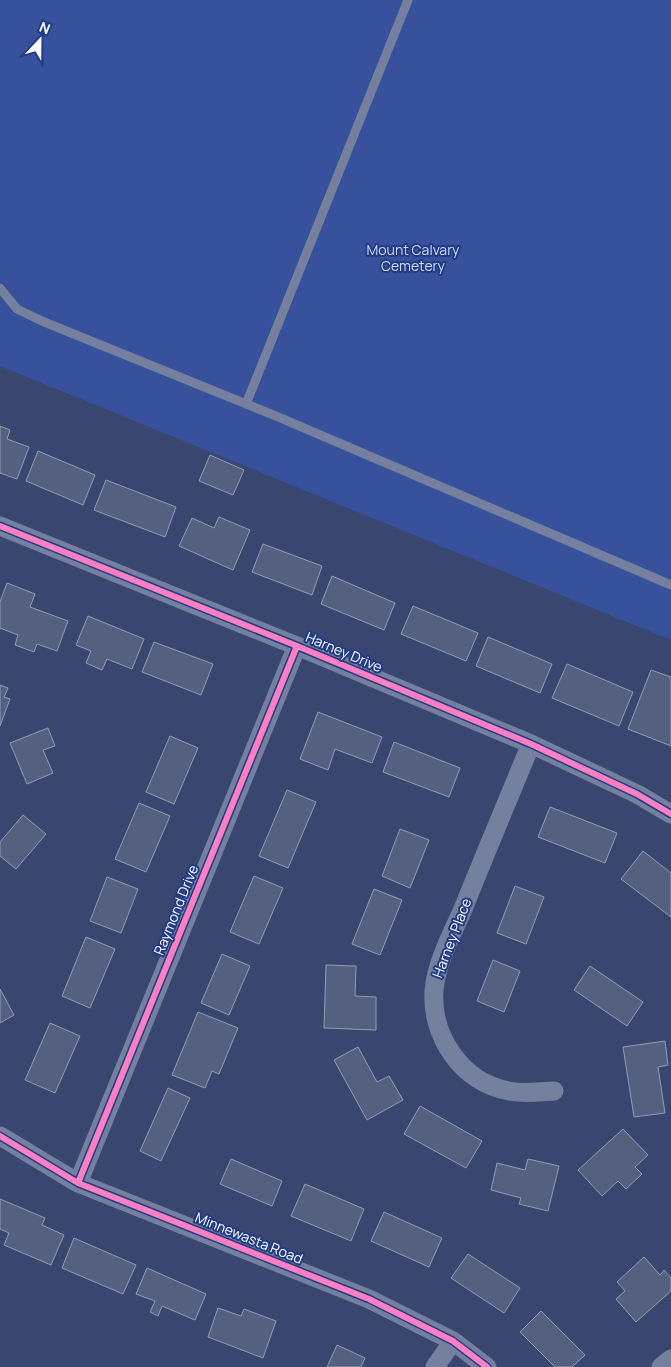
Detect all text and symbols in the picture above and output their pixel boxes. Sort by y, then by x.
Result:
north arrow [15,15,65,65]
text: N [37,17,53,38]
park label: Mount Calvary Cemetery [367,240,460,275]
street label: Harney Drive [303,627,385,676]
street label: Raymond Drive [149,862,202,958]
street label: Harney Place [428,895,475,981]
street label: Minnewasta Road [193,1207,306,1268]

